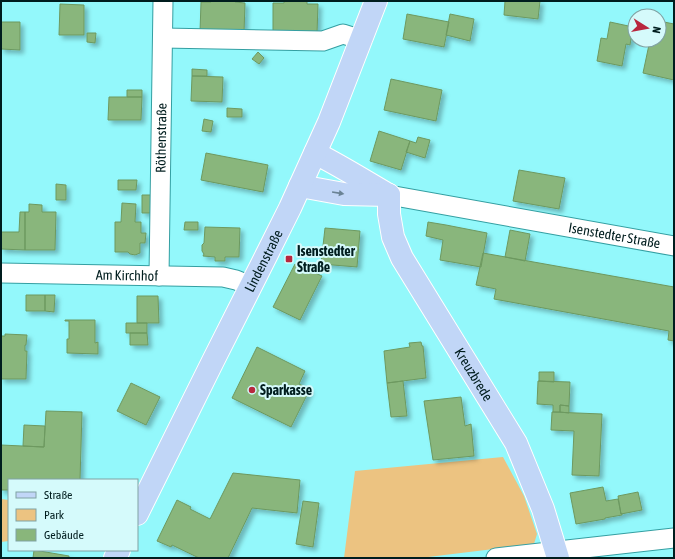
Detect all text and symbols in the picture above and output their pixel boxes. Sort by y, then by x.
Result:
north arrow [627,8,667,48]
text: N [650,26,663,34]
street label: Röthenstraße [152,103,170,173]
one-way arrow [332,190,344,196]
street label: Isenstedter Straße [567,219,662,251]
street label: Lindenstraße [241,227,286,295]
place label: Isenstedter Straße [297,243,356,275]
marker: Isenstedter Straße [284,254,294,264]
street label: Am Kirchhof [96,267,158,284]
street label: Kreuzbrede [451,345,496,404]
place label: Sparkasse [260,382,312,398]
marker: Sparkasse [247,385,257,395]
legend [8,479,138,551]
text: Straße [44,488,72,502]
text: Park [44,508,65,522]
text: Gebäude [44,528,84,542]

